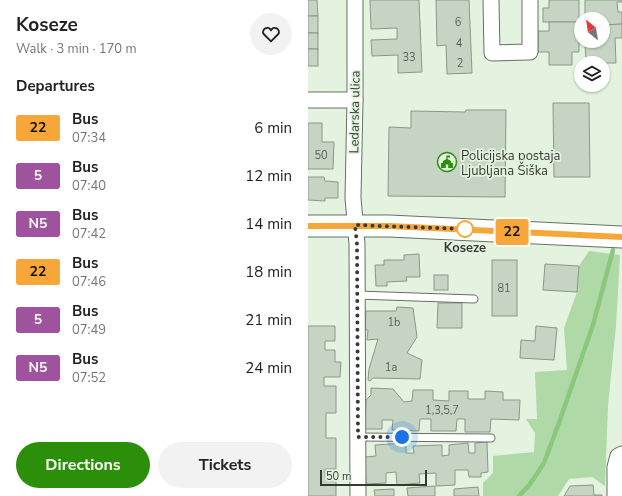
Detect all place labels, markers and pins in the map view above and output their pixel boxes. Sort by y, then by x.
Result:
place label: Policijska postaja Ljubljana Šiška [461,147,560,180]
public building icon: Policijska postaja Ljubljana Šiška [436,151,458,173]
marker: Koseze [456,220,474,238]
place label: Koseze [444,239,486,257]

